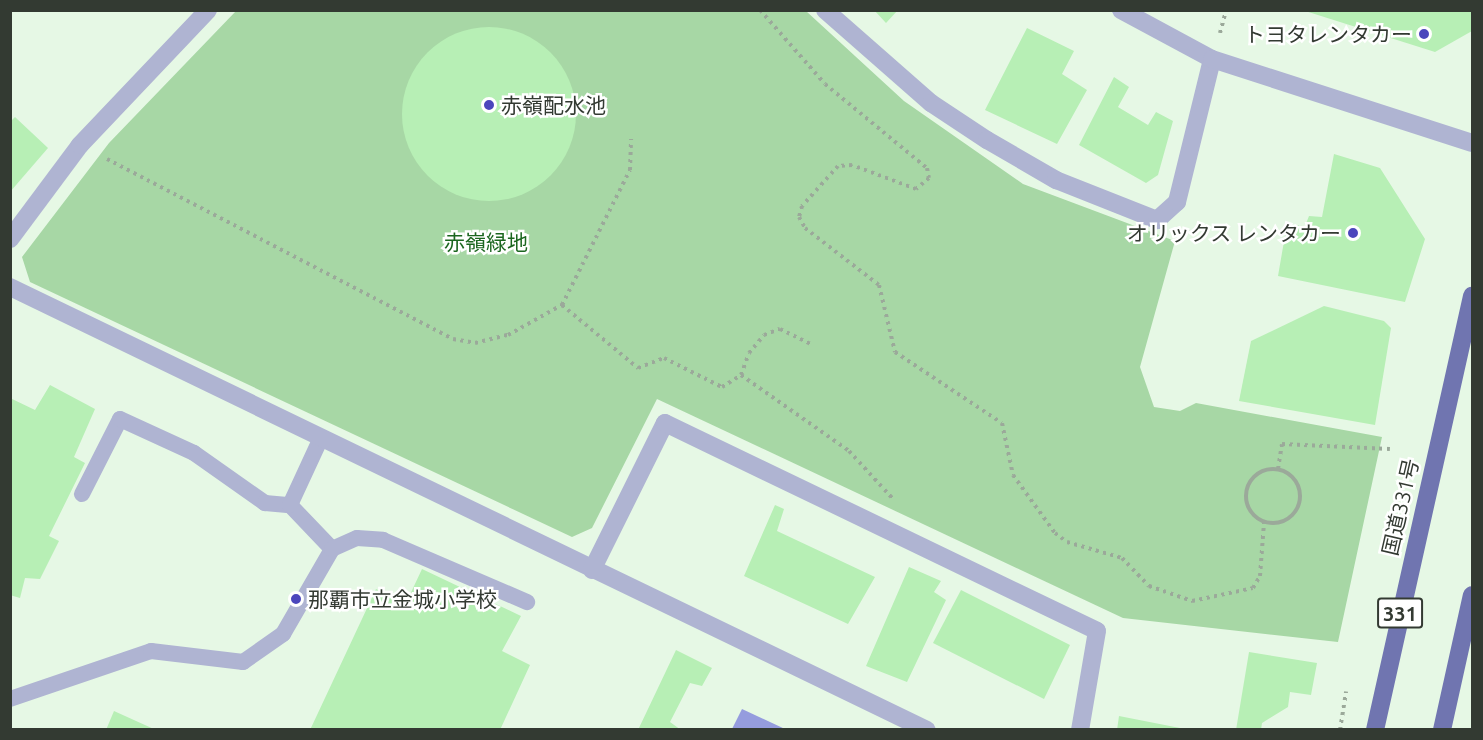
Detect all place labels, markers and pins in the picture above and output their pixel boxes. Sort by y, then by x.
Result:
place label: トヨタレンタカー [1244,21,1412,47]
marker: トヨタレンタカー [1417,27,1431,41]
place label: 赤嶺配水池 [501,92,606,118]
marker: 赤嶺配水池 [482,98,496,112]
place label: オリックス レンタカー [1126,220,1341,246]
marker: オリックス レンタカー [1346,226,1360,240]
place label: 那覇市立金城小学校 [308,586,497,612]
marker: 那覇市立金城小学校 [289,592,303,606]

